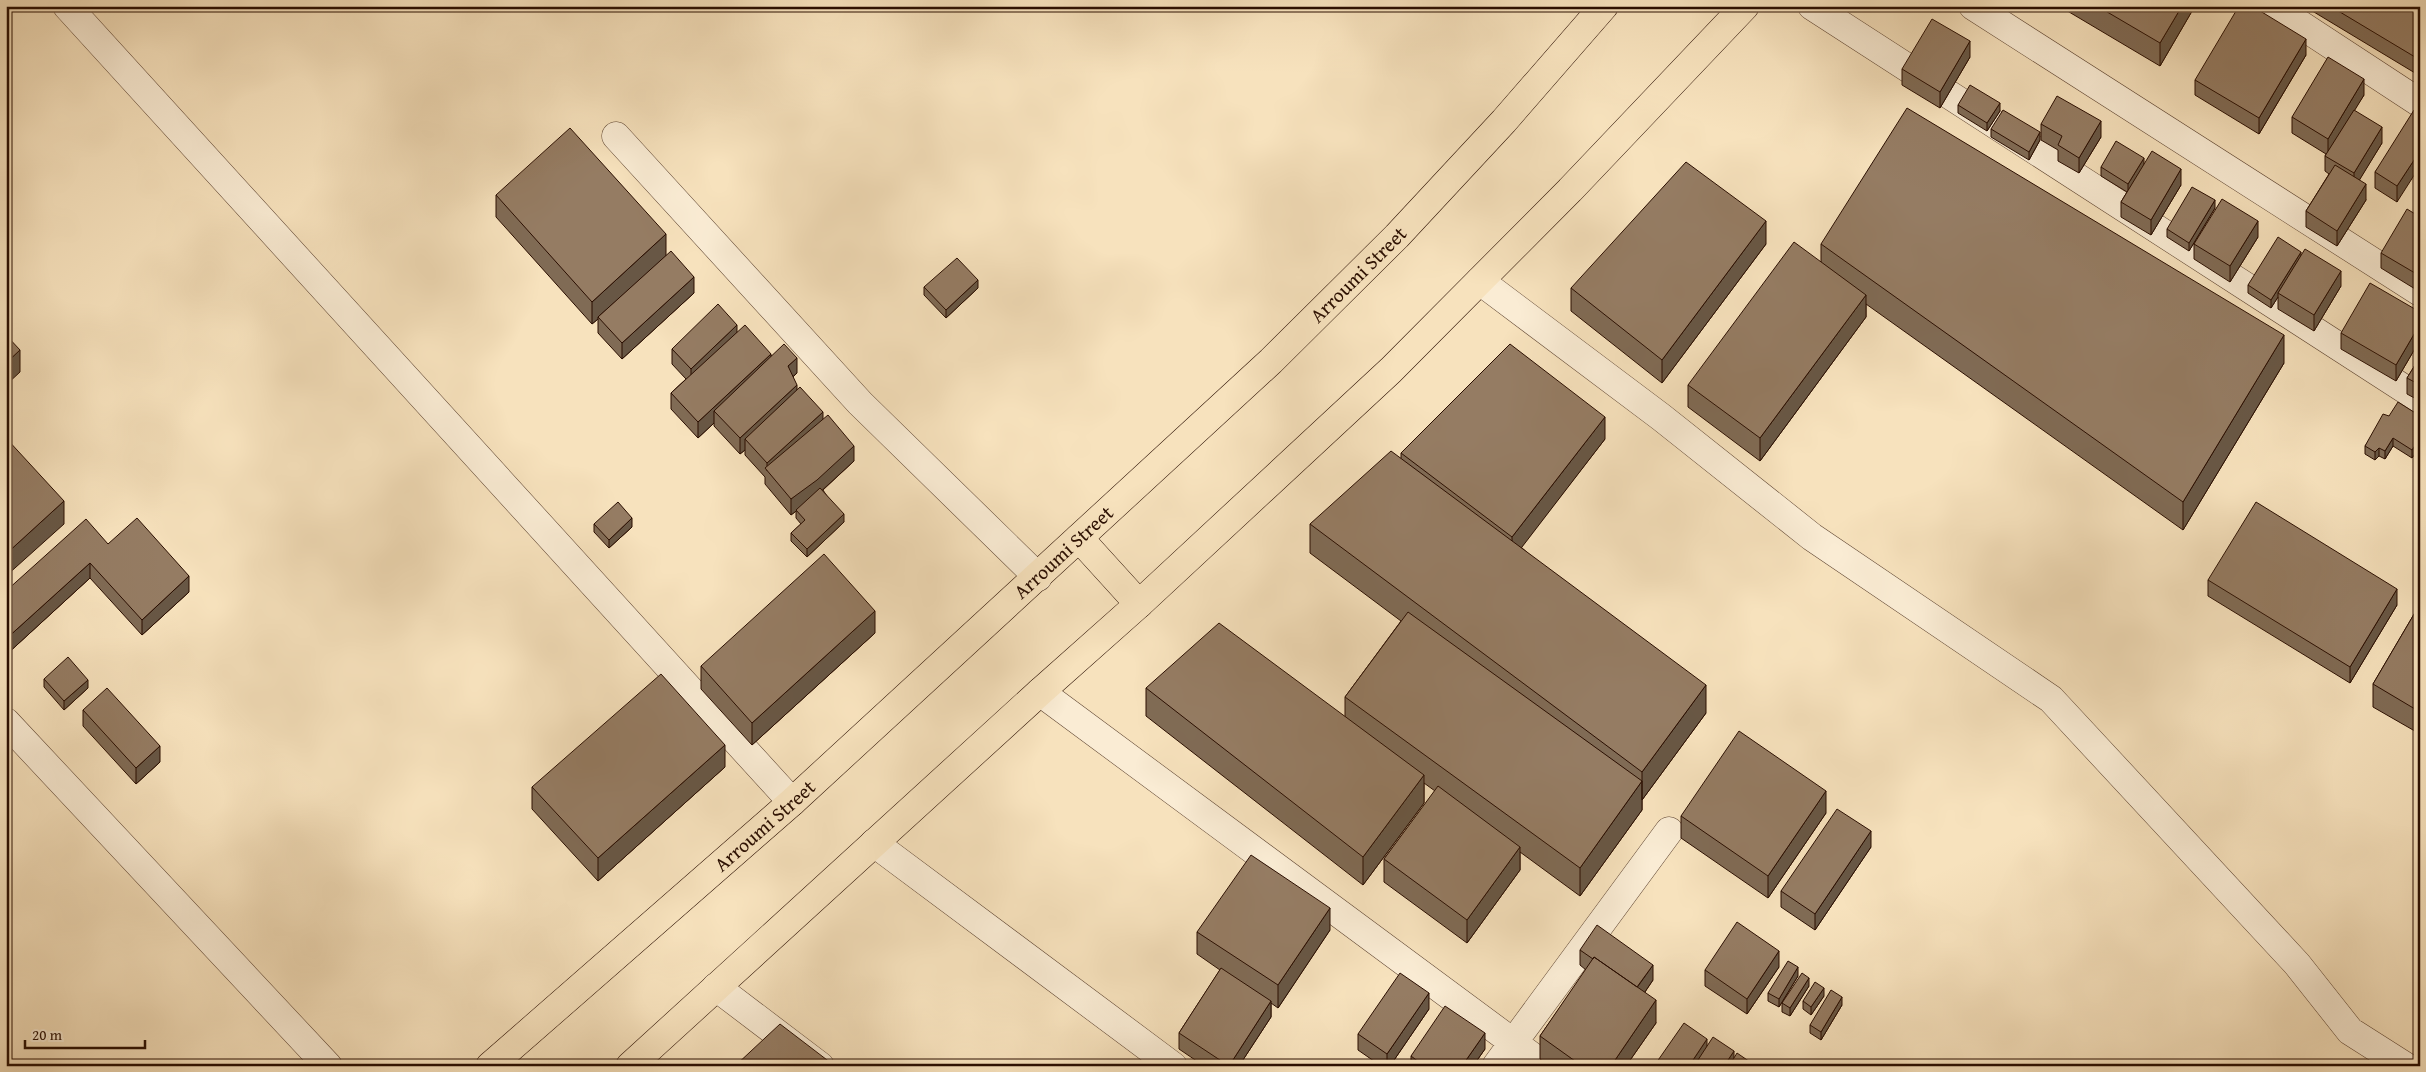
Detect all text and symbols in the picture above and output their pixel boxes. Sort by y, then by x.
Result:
street label: Arroumi Street [1303,220,1413,329]
street label: Arroumi Street [1007,498,1119,605]
street label: Arroumi Street [707,773,821,878]
scale bar [25,1017,145,1049]
text: 20 m [32,1024,63,1045]

